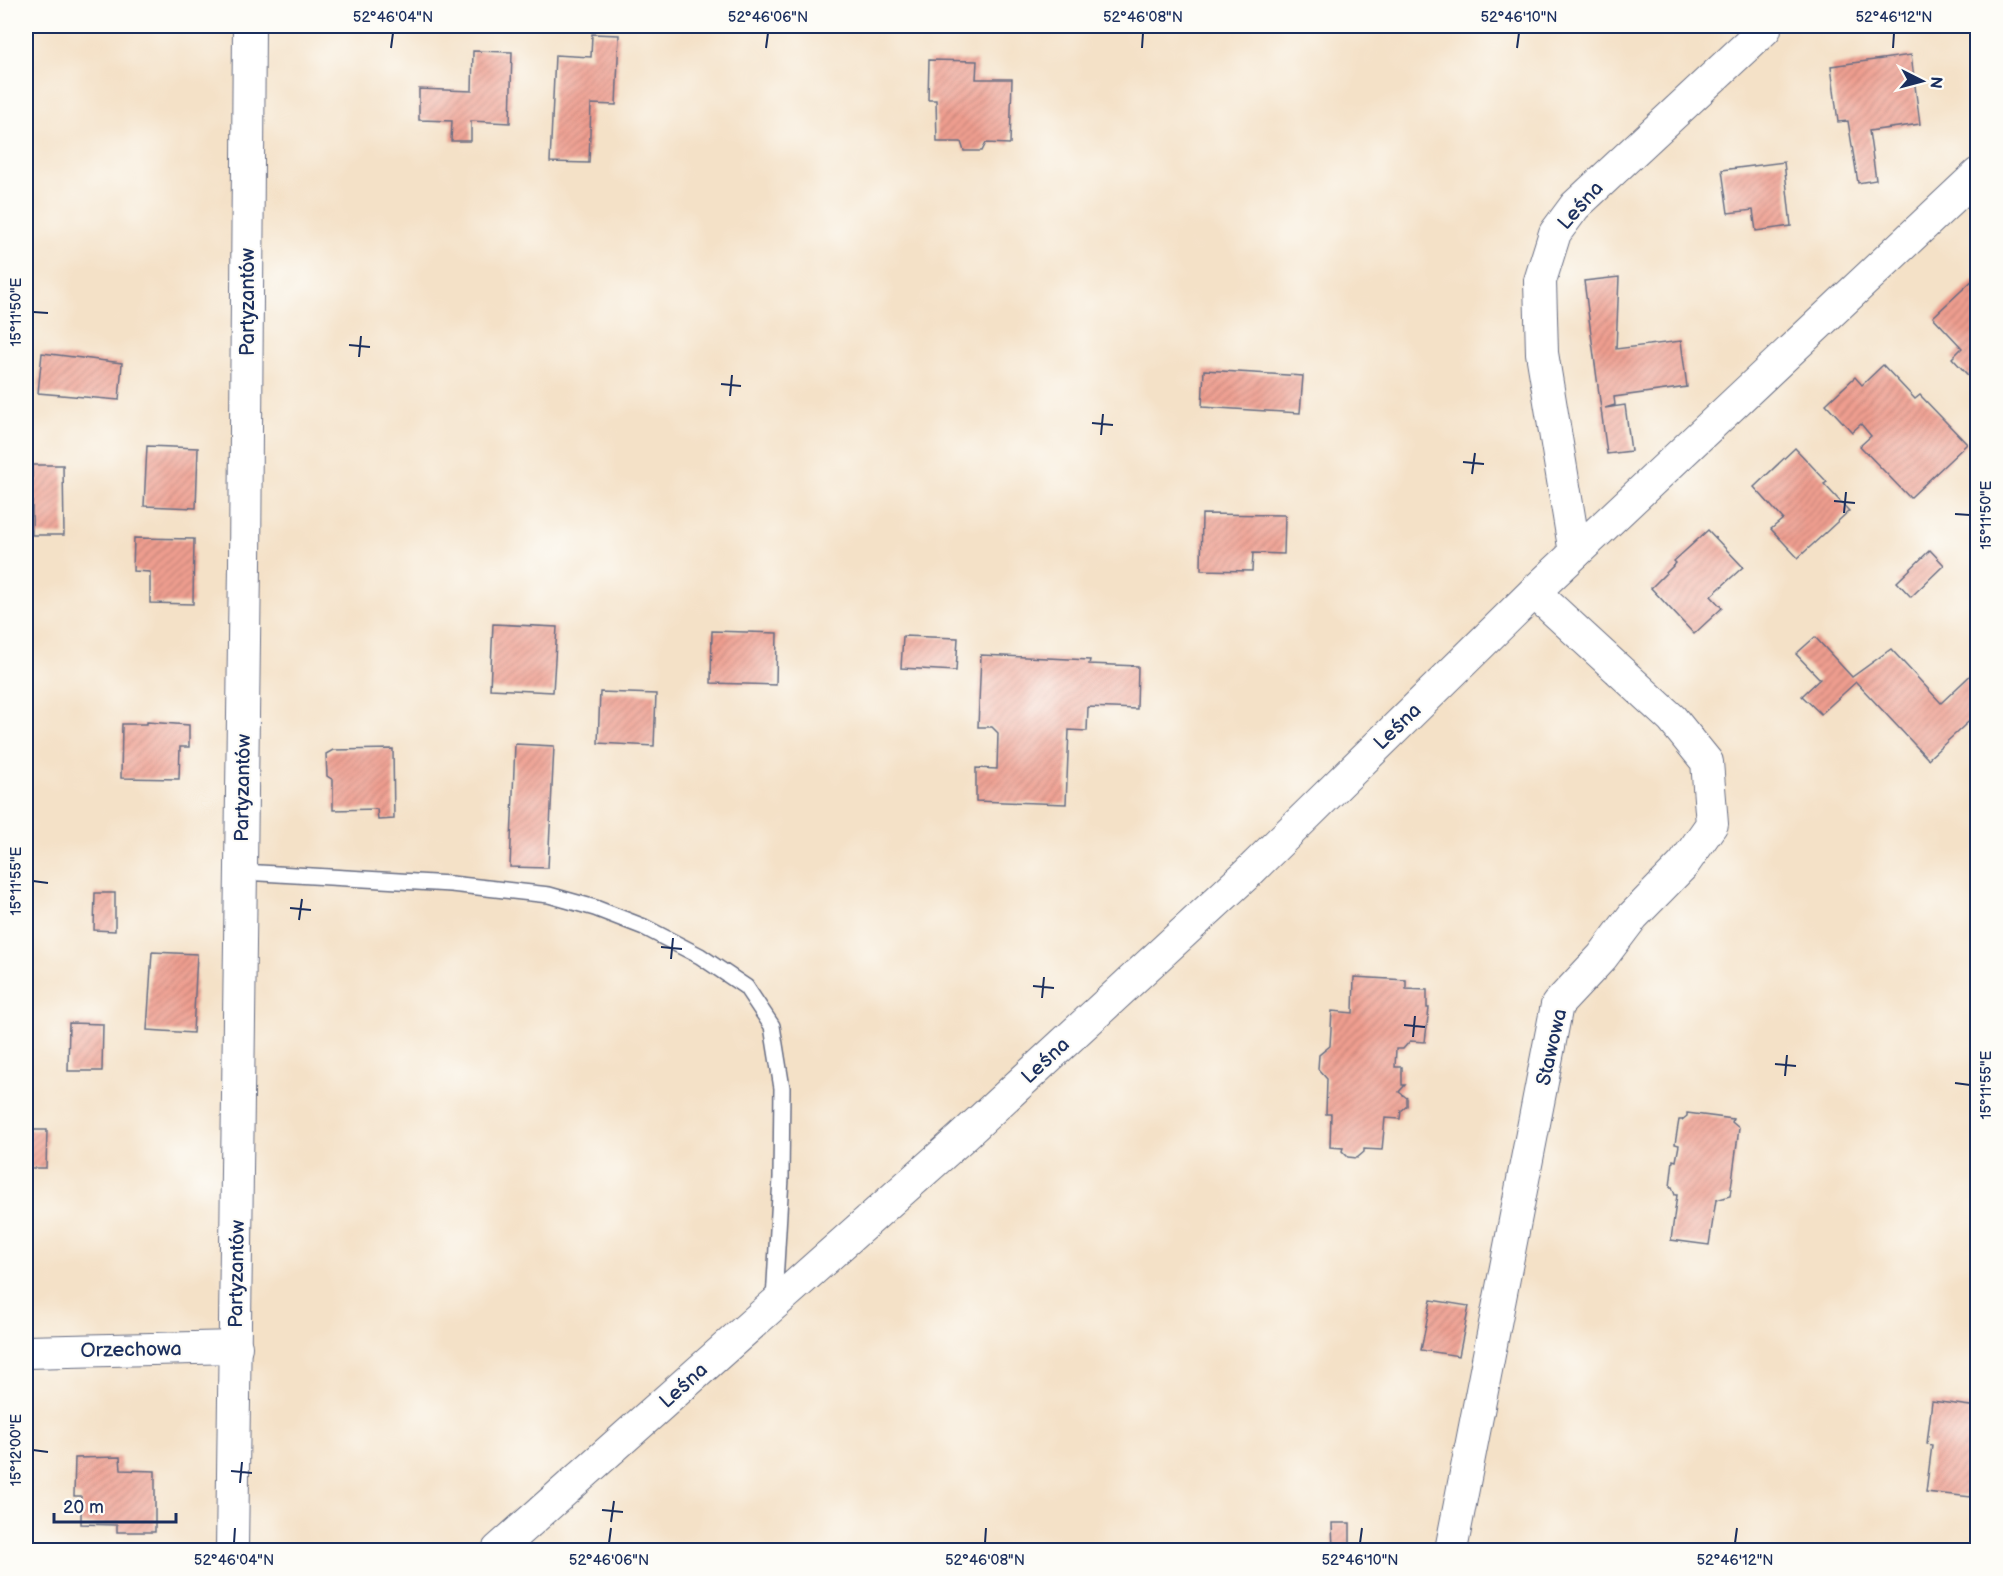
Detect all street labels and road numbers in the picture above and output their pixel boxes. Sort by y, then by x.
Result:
street label: Leśna [1553,177,1609,235]
street label: Partyzantów [236,247,260,356]
street label: Leśna [1369,698,1426,755]
street label: Partyzantów [230,733,256,842]
street label: Stawowa [1531,1006,1572,1088]
street label: Leśna [1017,1033,1075,1089]
street label: Partyzantów [224,1219,250,1328]
street label: Orzechowa [80,1337,182,1363]
street label: Leśna [655,1358,713,1414]

